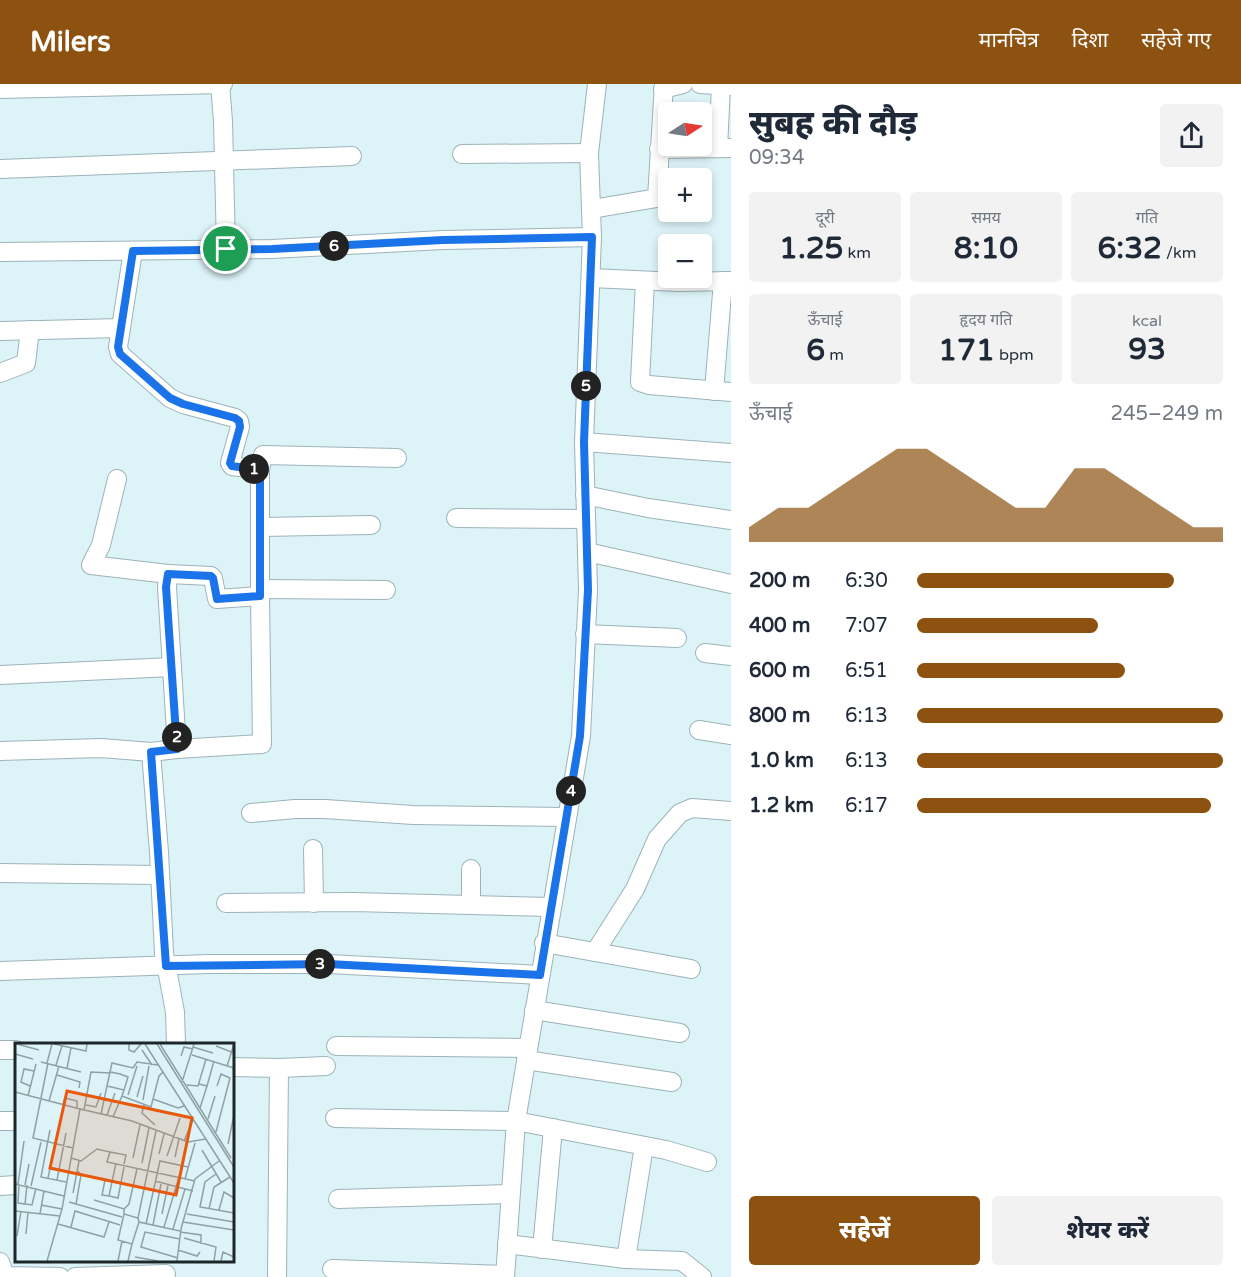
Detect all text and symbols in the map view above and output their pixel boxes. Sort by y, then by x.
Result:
text: Milers [30,25,111,59]
text: मानचित्र [979,28,1039,53]
text: दिशा [1072,28,1108,53]
text: सहेजे गए [1141,28,1211,53]
north arrow [658,102,712,156]
map controls [658,102,712,288]
text: सुबह की दौड़ [749,104,917,143]
button: share [1160,104,1223,167]
text: 09:34 [749,146,804,170]
button: + [658,168,712,222]
text: दूरी [815,208,835,228]
text: समय [971,208,1001,228]
text: गति [1136,208,1158,228]
pin [200,223,251,274]
text: 1.25 [779,230,843,267]
text: 8:10 [954,230,1018,267]
text: 6:32 [1098,230,1162,267]
pin: 6 [319,231,349,261]
icon: arrive [209,232,242,265]
button: − [658,234,712,288]
text: 6 [329,236,339,256]
text: km [843,243,871,263]
text: /km [1162,243,1196,263]
text: ऊँचाई [808,310,842,330]
text: हृदय गति [959,310,1013,330]
text: kcal [1132,311,1162,331]
text: 93 [1128,331,1166,368]
text: 6 [806,332,825,369]
text: 171 [938,332,995,369]
text: m [825,345,844,365]
text: bpm [995,345,1034,365]
pin: 5 [571,371,601,401]
text: 5 [581,376,591,396]
text: ऊँचाई [749,402,792,426]
text: 245–249 m [1110,402,1223,426]
pin: 1 [239,454,269,484]
text: 1 [249,459,259,479]
text: 200 m [749,569,810,593]
text: 6:30 [845,569,888,593]
text: 400 m [749,614,810,638]
text: 7:07 [845,614,888,638]
text: 600 m [749,659,810,683]
text: 6:51 [845,659,888,683]
text: 800 m [749,704,810,728]
text: 6:13 [845,704,888,728]
pin: 2 [162,722,192,752]
text: 2 [172,727,182,747]
text: 1.0 km [749,749,814,773]
text: 6:13 [845,749,888,773]
pin: 4 [556,776,586,806]
text: 4 [566,781,576,801]
text: 1.2 km [749,794,814,818]
text: 6:17 [845,794,888,818]
pin: 3 [305,949,335,979]
text: 3 [315,954,325,974]
inset map [15,1043,234,1262]
button: सहेजें [749,1196,980,1265]
button: शेयर करें [992,1196,1223,1265]

